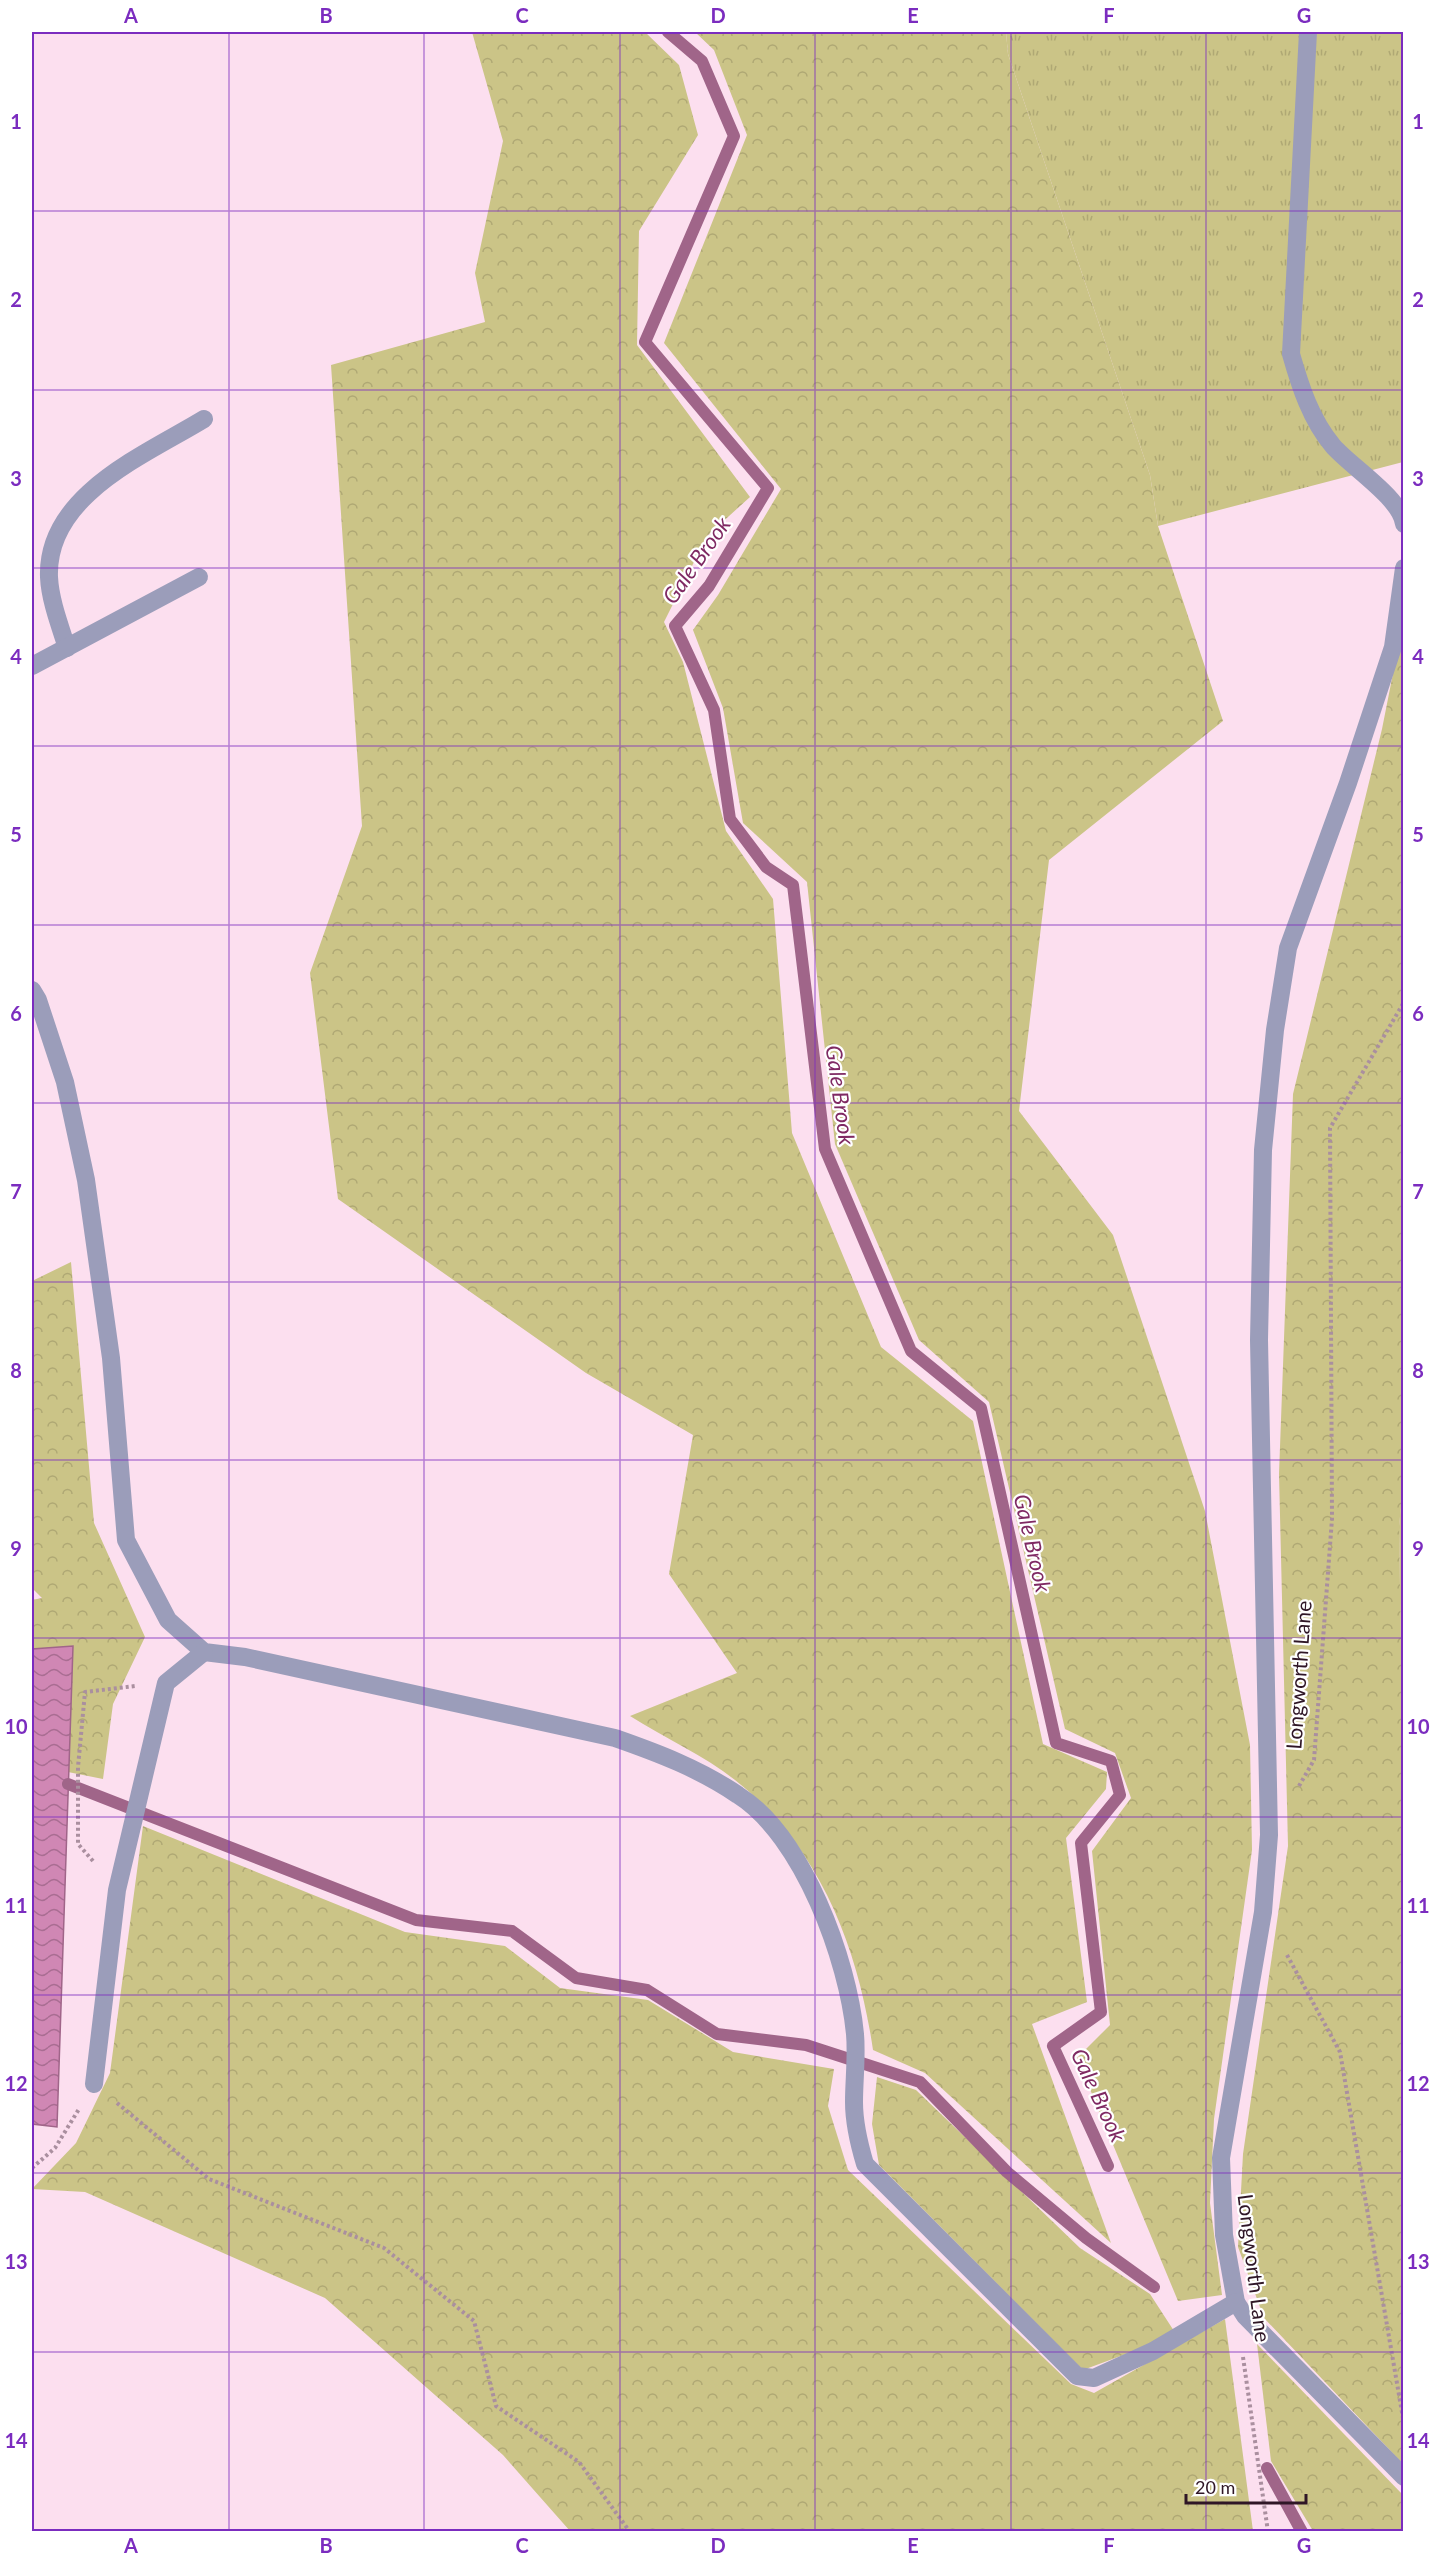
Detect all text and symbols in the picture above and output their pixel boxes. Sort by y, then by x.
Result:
text: A [123,3,138,27]
text: B [319,3,333,27]
text: C [515,3,529,27]
text: D [710,3,726,27]
text: E [907,3,919,27]
text: F [1103,3,1115,27]
text: G [1297,3,1311,27]
text: 1 [10,109,22,133]
text: 1 [1412,109,1424,133]
text: 2 [10,287,22,311]
text: 2 [1412,287,1424,311]
text: 3 [10,466,22,490]
text: 3 [1412,466,1424,490]
water label: Gale Brook [656,511,736,609]
text: 4 [10,644,22,668]
text: 4 [1412,644,1424,668]
text: 5 [10,822,22,846]
text: 5 [1412,822,1424,846]
text: 6 [10,1001,22,1025]
text: 6 [1412,1001,1424,1025]
water label: Gale Brook [821,1044,861,1147]
text: 7 [10,1179,22,1203]
text: 7 [1412,1179,1424,1203]
text: 8 [10,1358,22,1382]
text: 8 [1412,1358,1424,1382]
water label: Gale Brook [1009,1491,1058,1595]
text: 9 [10,1536,22,1560]
text: 9 [1412,1536,1424,1560]
street label: Longworth Lane [1280,1600,1316,1750]
text: 10 [4,1714,28,1738]
text: 10 [1406,1714,1430,1738]
text: 11 [4,1893,28,1917]
text: 11 [1406,1893,1430,1917]
water label: Gale Brook [1066,2044,1133,2147]
text: 12 [4,2071,28,2095]
text: 12 [1406,2071,1430,2095]
street label: Longworth Lane [1234,2192,1276,2344]
text: 13 [4,2249,28,2273]
text: 13 [1406,2249,1430,2273]
text: 14 [4,2428,28,2452]
text: 14 [1406,2428,1430,2452]
scale bar [1186,2467,1306,2505]
text: 20 m [1195,2476,1235,2498]
text: A [123,2533,138,2557]
text: B [319,2533,333,2557]
text: C [515,2533,529,2557]
text: D [710,2533,726,2557]
text: E [907,2533,919,2557]
text: F [1103,2533,1115,2557]
text: G [1297,2533,1311,2557]

